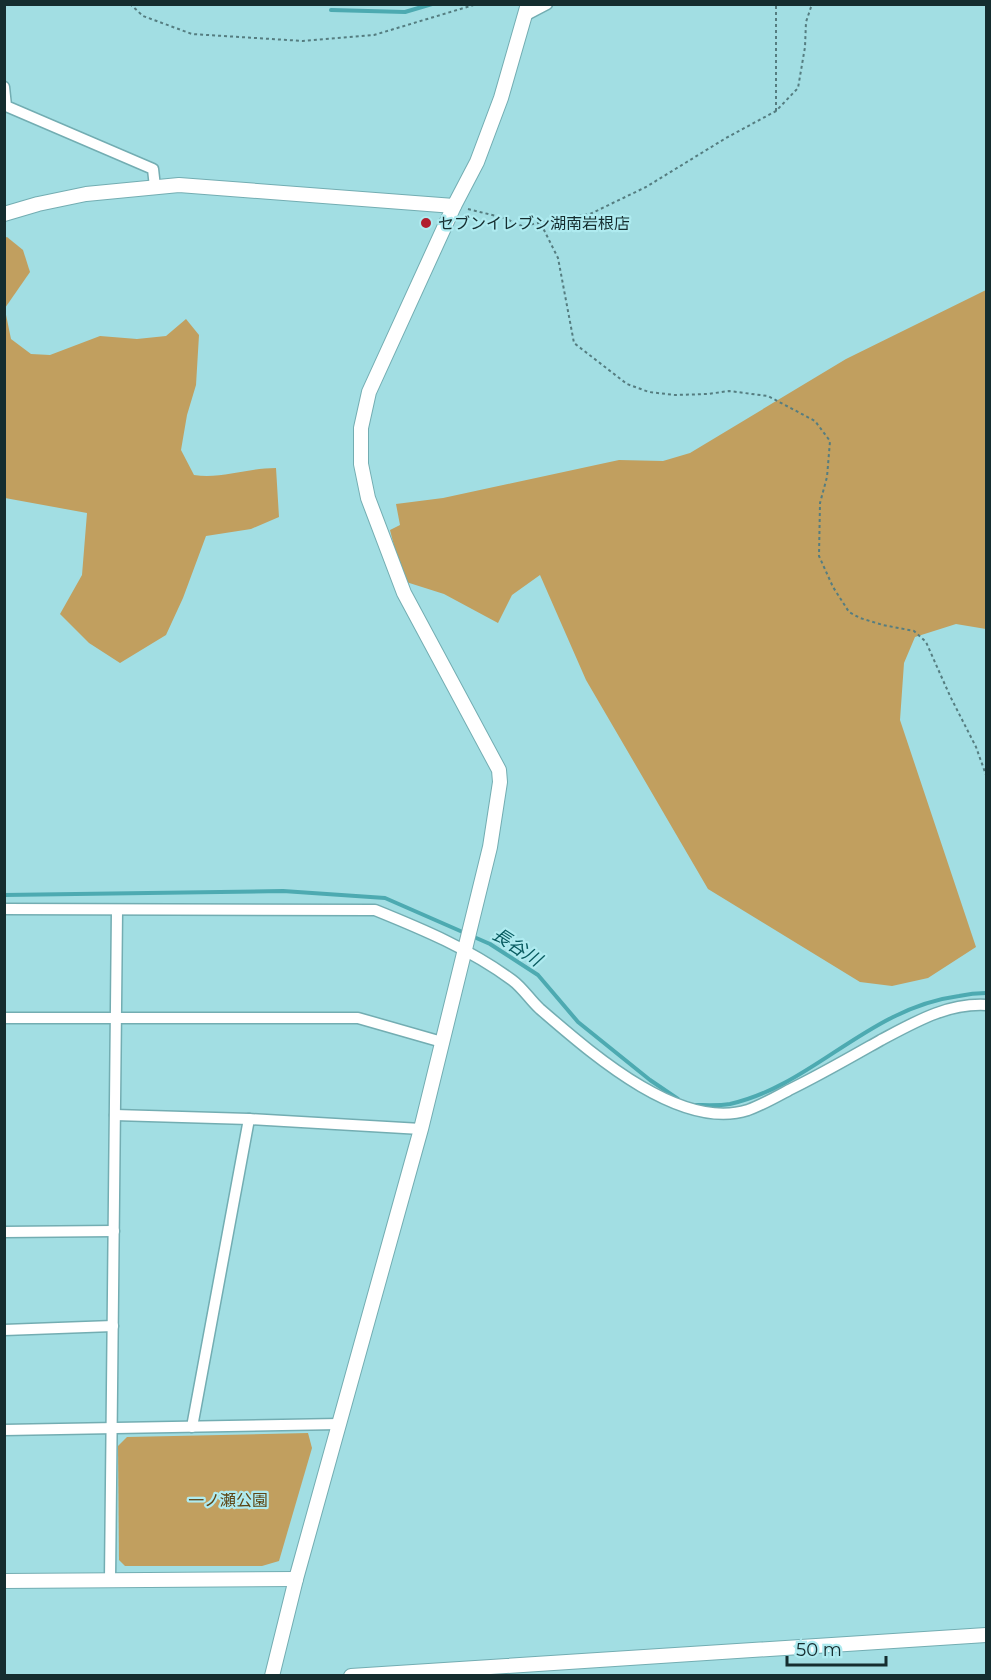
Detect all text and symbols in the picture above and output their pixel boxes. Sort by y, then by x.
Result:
place label: セブンイレブン湖南岩根店 [438,214,630,233]
marker: セブンイレブン湖南岩根店 [419,216,433,230]
water label: 長谷川 [488,923,547,972]
park label: 一ノ瀬公園 [188,1491,268,1510]
scale bar [787,1629,886,1667]
text: 50 m [796,1639,842,1661]

